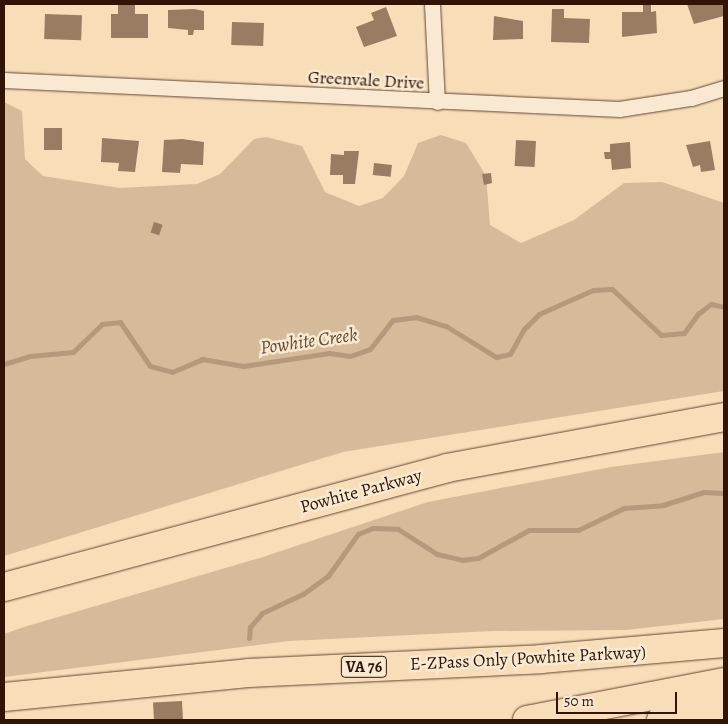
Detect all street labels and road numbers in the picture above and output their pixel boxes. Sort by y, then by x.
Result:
street label: Greenvale Drive [307,66,425,94]
street label: Powhite Parkway [298,464,424,518]
street label: E-ZPass Only (Powhite Parkway) [409,641,647,675]
road number: VA 76 [340,654,388,680]

